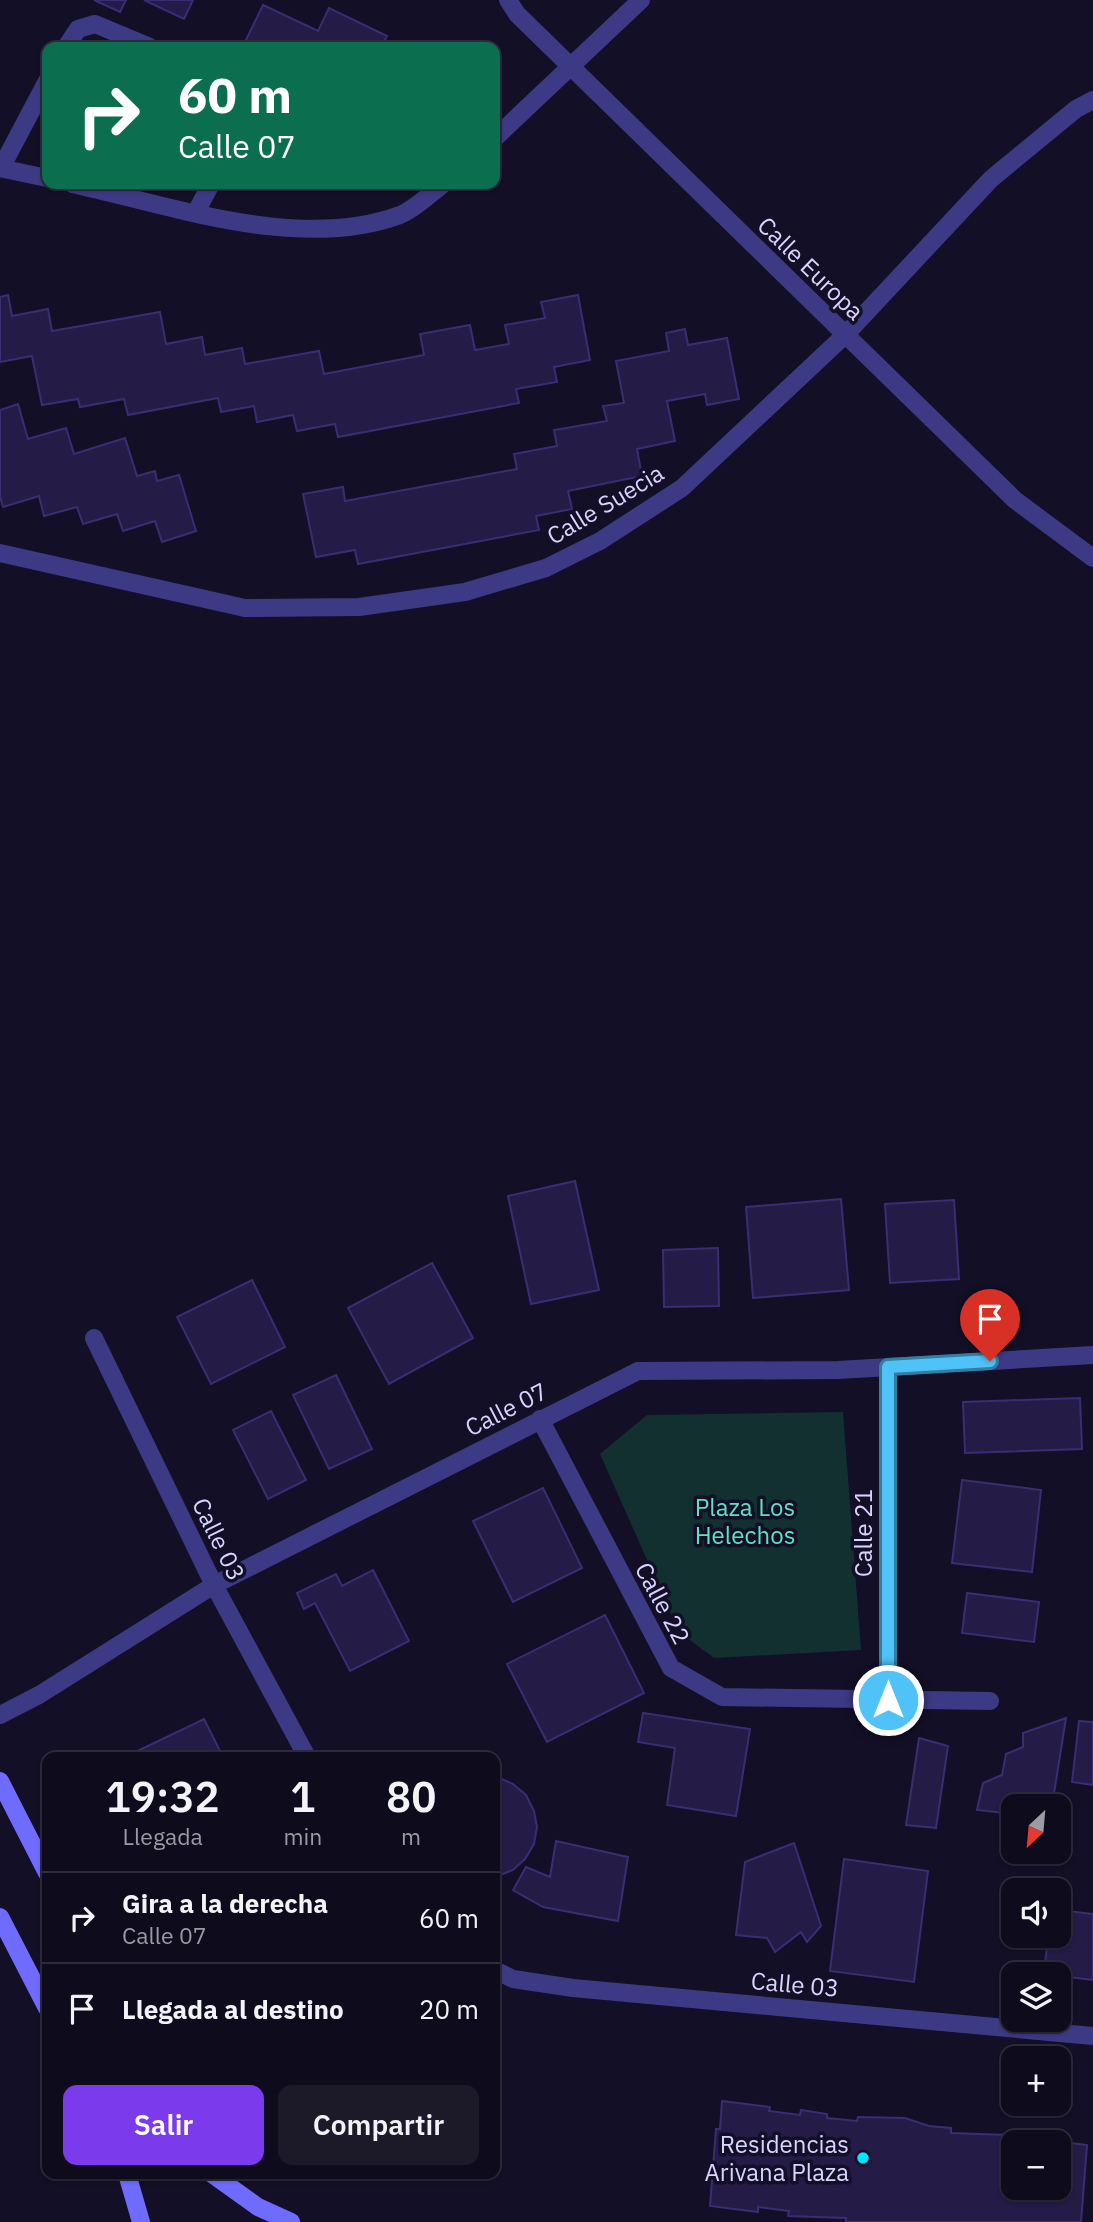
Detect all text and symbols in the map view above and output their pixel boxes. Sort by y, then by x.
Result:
text: 60 m [178,63,292,126]
icon: right [63,70,154,161]
text: Calle 07 [178,125,296,167]
street label: Calle Europa [751,209,871,327]
street label: Calle Suecia [541,456,670,551]
pin [960,1289,1020,1361]
icon: arrive [971,1300,1009,1338]
street label: Calle 07 [459,1375,553,1443]
street label: Calle 21 [847,1489,879,1577]
park label: Plaza Los Helechos [695,1491,795,1551]
street label: Calle 03 [185,1492,253,1586]
street label: Calle 22 [628,1557,698,1649]
position arrow [851,1663,925,1737]
text: 19:32 [106,1769,220,1824]
text: 1 [290,1769,315,1824]
text: 80 [386,1769,436,1824]
north arrow [1001,1794,1071,1864]
map controls [1001,1794,1071,2200]
text: Llegada [123,1821,203,1851]
text: min [283,1821,322,1851]
text: m [401,1821,421,1851]
button: sound [1001,1878,1071,1948]
text: Gira a la derecha [122,1886,328,1920]
icon: right [63,1899,101,1937]
text: 60 m [419,1901,479,1935]
text: Calle 07 [122,1920,207,1950]
button: layers [1001,1962,1071,2032]
street label: Calle 03 [750,1964,840,2004]
icon: arrive [63,1990,101,2028]
text: Llegada al destino [122,1992,344,2026]
text: 20 m [419,1992,479,2026]
button: + [1001,2046,1071,2116]
button: Salir [63,2085,264,2165]
button: Compartir [278,2085,479,2165]
place label: Residencias Arivana Plaza [704,2128,849,2188]
button: − [1001,2130,1071,2200]
marker: Residencias Arivana Plaza [855,2150,871,2166]

